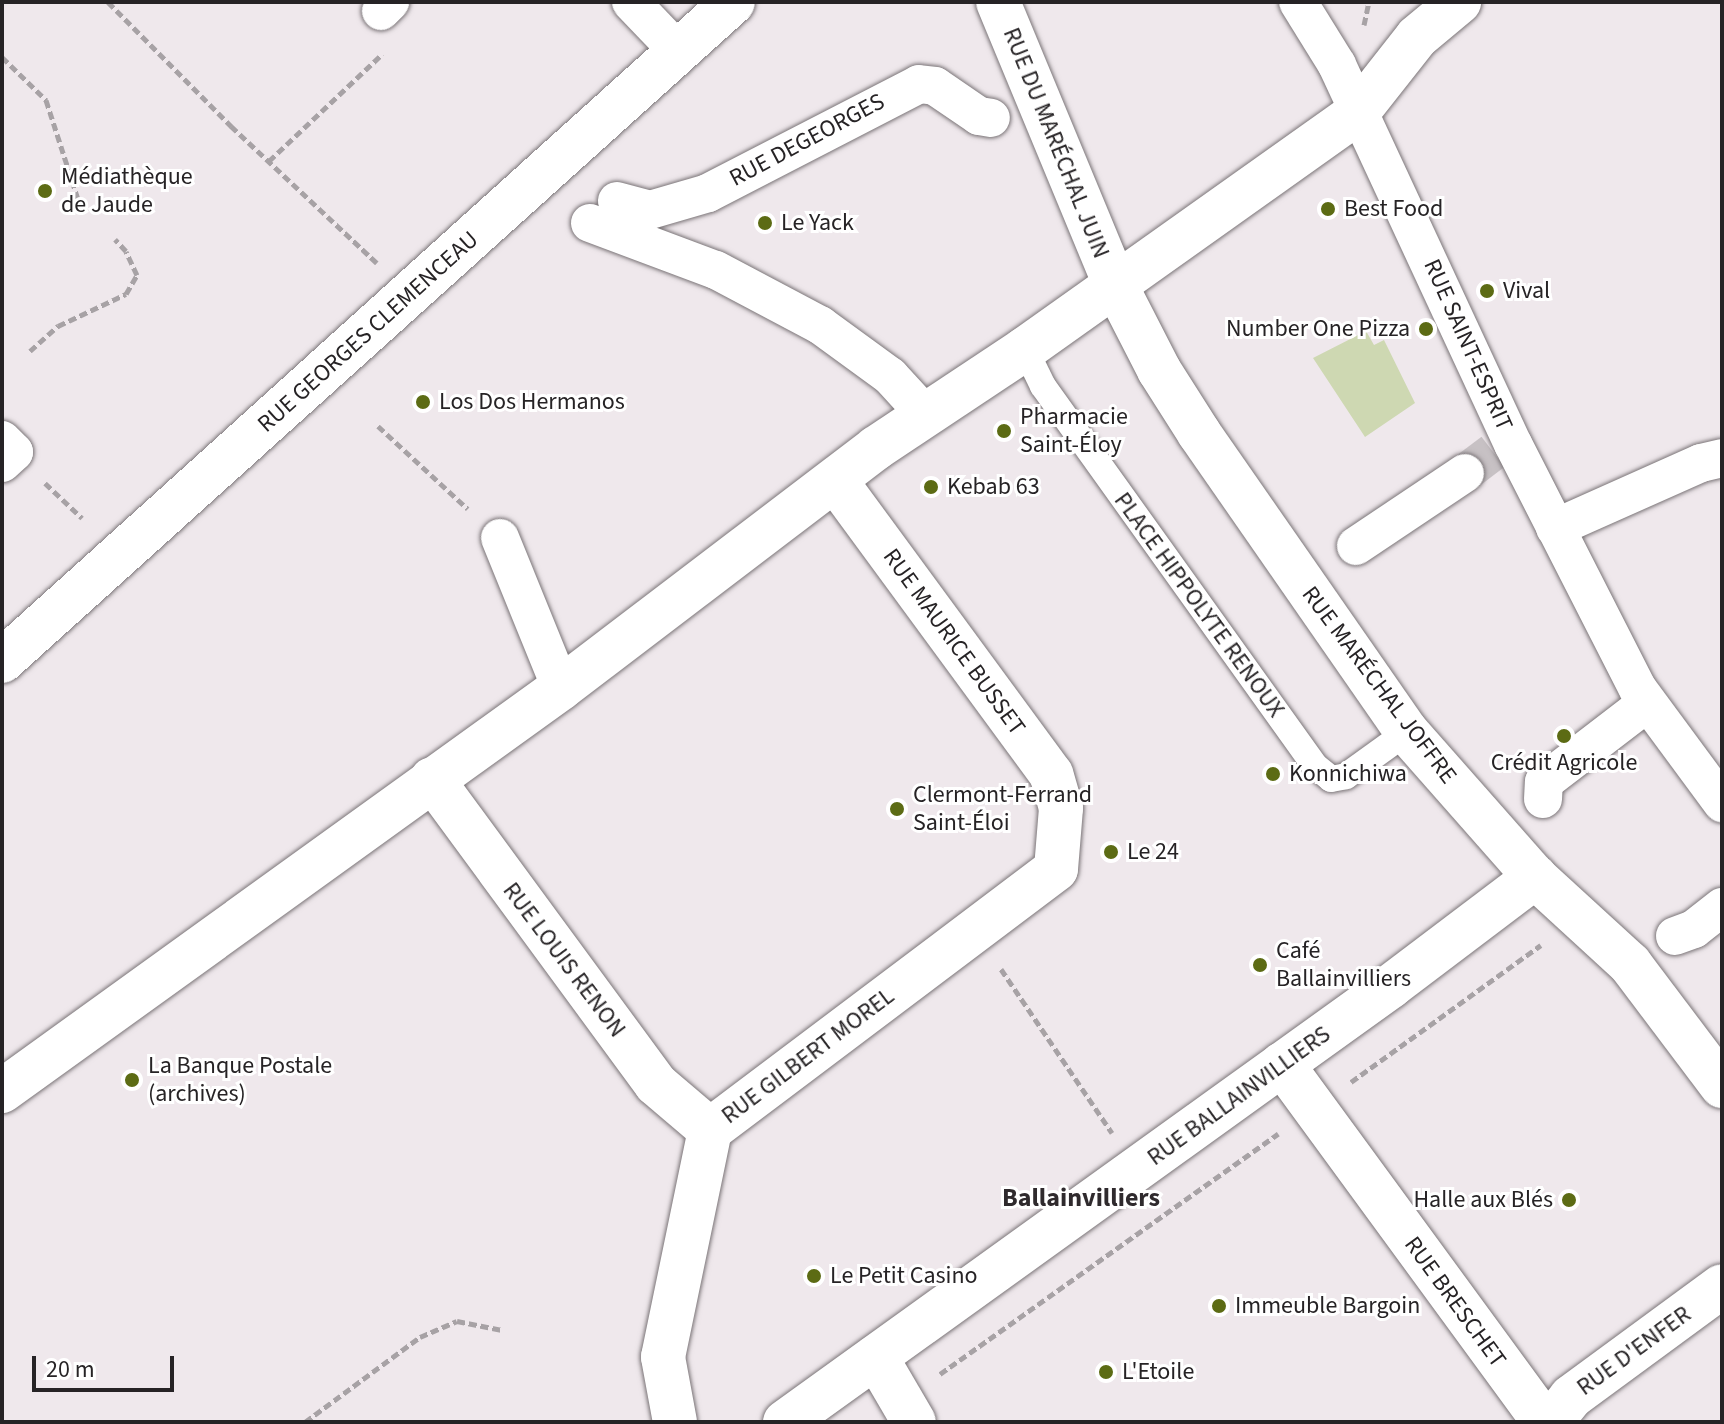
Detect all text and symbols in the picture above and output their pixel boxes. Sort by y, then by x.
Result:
street label: RUE DU MARÉCHAL JUIN [997,24,1115,262]
street label: RUE DEGEORGES [725,87,889,193]
place label: Médiathèque de Jaude [61,163,193,219]
marker: Médiathèque de Jaude [36,182,54,200]
place label: Best Food [1344,195,1443,223]
marker: Best Food [1319,200,1337,218]
place label: Le Yack [781,209,854,237]
marker: Le Yack [756,214,774,232]
street label: RUE GEORGES CLEMENCEAU [252,225,484,439]
street label: RUE SAINT-ESPRIT [1417,255,1519,435]
place label: Vival [1503,277,1550,305]
marker: Vival [1478,282,1496,300]
place label: Number One Pizza [1226,315,1410,343]
marker: Number One Pizza [1417,320,1435,338]
place label: Los Dos Hermanos [439,388,625,416]
marker: Los Dos Hermanos [414,393,432,411]
place label: Pharmacie Saint-Éloy [1020,403,1128,459]
marker: Pharmacie Saint-Éloy [995,422,1013,440]
place label: Kebab 63 [947,473,1040,501]
marker: Kebab 63 [922,478,940,496]
street label: PLACE HIPPOLYTE RENOUX [1108,487,1290,723]
street label: RUE MAURICE BUSSET [877,543,1031,741]
street label: RUE MARÉCHAL JOFFRE [1295,581,1463,789]
marker: Crédit Agricole [1555,727,1573,745]
place label: Crédit Agricole [1491,749,1637,777]
place label: Konnichiwa [1289,760,1407,788]
marker: Konnichiwa [1264,765,1282,783]
place label: Clermont-Ferrand Saint-Éloi [913,781,1092,837]
marker: Clermont-Ferrand Saint-Éloi [888,800,906,818]
place label: Le 24 [1127,838,1179,866]
marker: Le 24 [1102,843,1120,861]
street label: RUE LOUIS RENON [496,877,632,1043]
place label: Café Ballainvilliers [1276,937,1411,993]
marker: Café Ballainvilliers [1251,956,1269,974]
street label: RUE GILBERT MOREL [716,982,900,1130]
street label: RUE BALLAINVILLIERS [1142,1020,1336,1172]
place label: La Banque Postale (archives) [148,1052,332,1108]
marker: La Banque Postale (archives) [123,1071,141,1089]
district label: Ballainvilliers [1002,1182,1160,1214]
place label: Halle aux Blés [1413,1186,1553,1214]
marker: Halle aux Blés [1560,1191,1578,1209]
street label: RUE BRESCHET [1398,1231,1512,1373]
place label: Le Petit Casino [830,1262,978,1290]
marker: Le Petit Casino [805,1267,823,1285]
place label: Immeuble Bargoin [1235,1292,1420,1320]
marker: Immeuble Bargoin [1210,1297,1228,1315]
street label: RUE D'ENFER [1571,1300,1697,1402]
scale bar [36,1340,178,1390]
text: 20 m [46,1352,95,1387]
place label: L'Etoile [1122,1358,1194,1386]
marker: L'Etoile [1097,1363,1115,1381]

